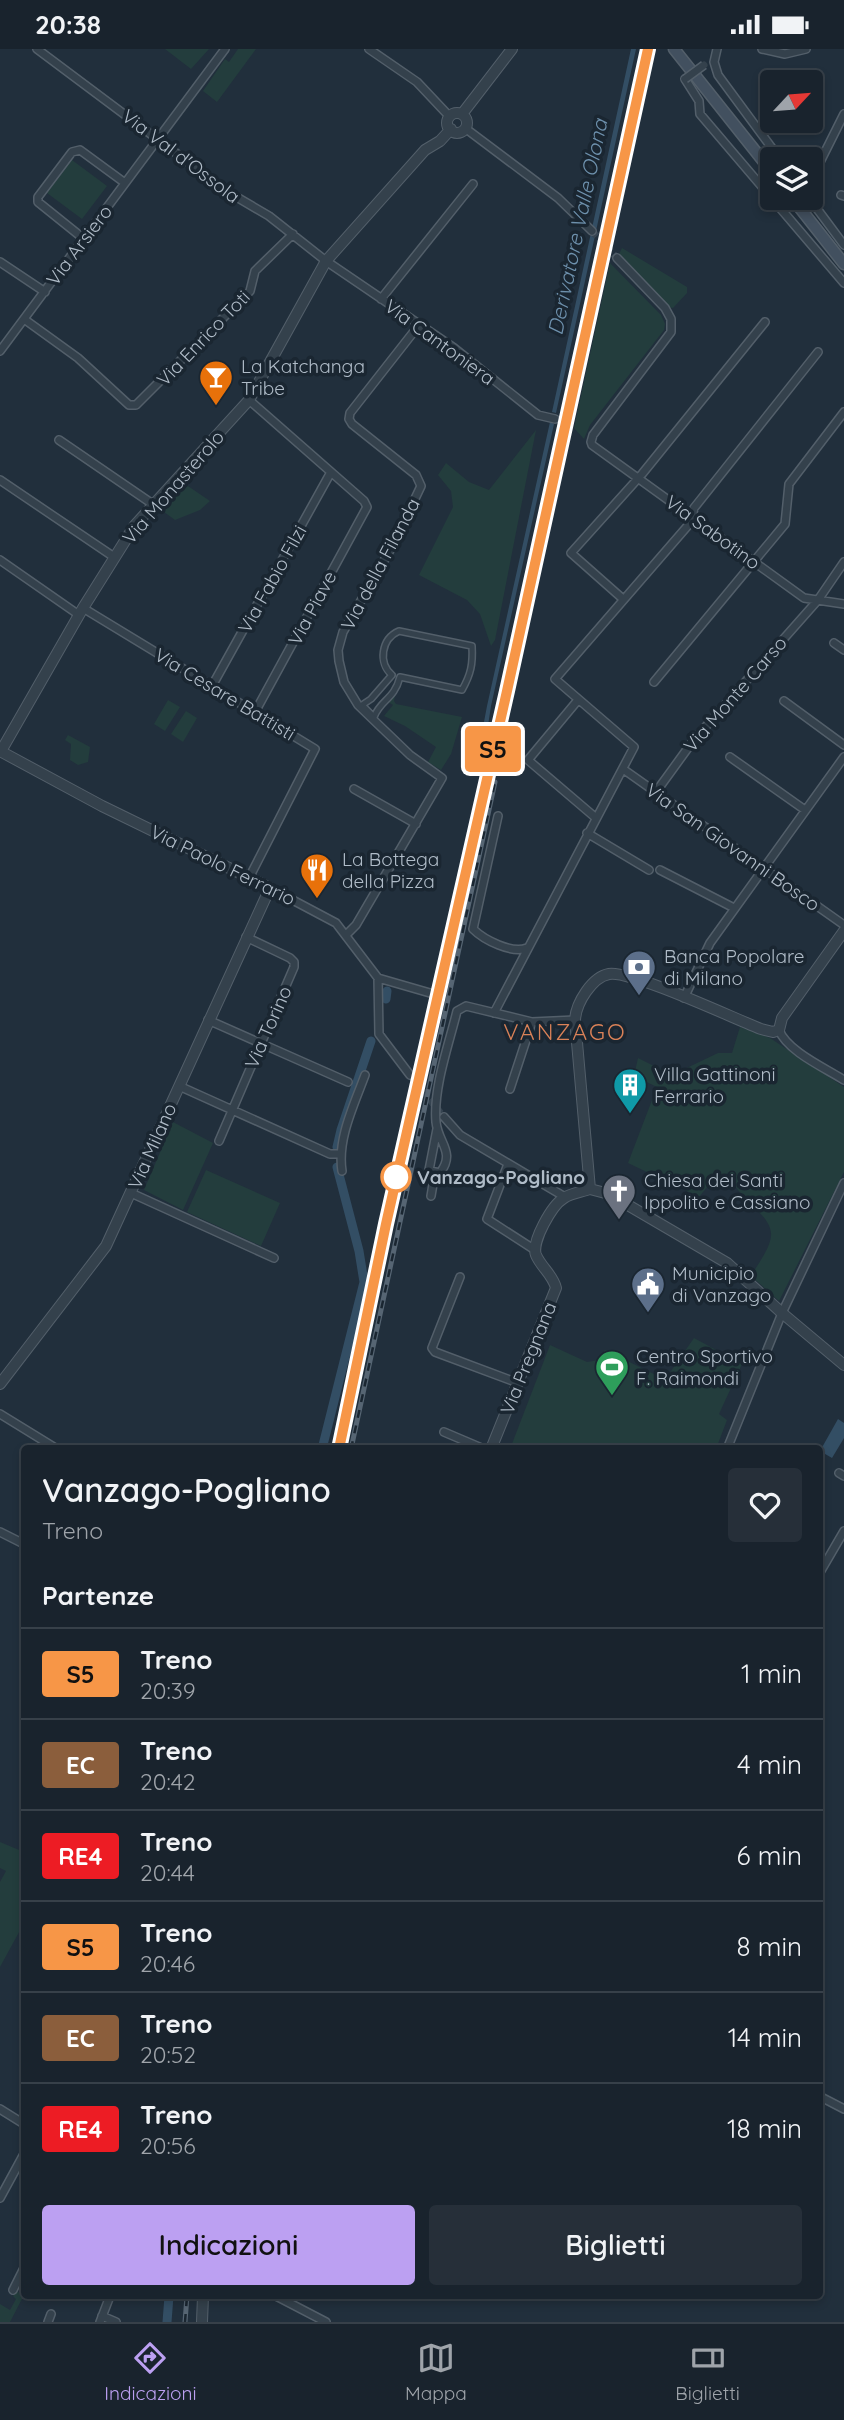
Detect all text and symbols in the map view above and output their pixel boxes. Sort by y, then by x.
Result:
text: 20:38 [35,8,101,41]
north arrow [760,70,822,133]
map controls [760,70,823,210]
street label: Via Val d'Ossola [117,104,245,208]
water label: Derivatore Valle Olona [541,115,613,337]
button: layers [760,147,823,210]
street label: Via Arsiero [41,200,117,290]
street label: Via Enrico Toti [151,285,255,391]
street label: Via Cantoniera [380,294,500,390]
place label: La Katchanga Tribe [241,354,365,400]
bar icon: La Katchanga Tribe [197,358,235,407]
street label: Via Monasterolo [117,425,229,549]
street label: Via Sabotino [661,490,765,574]
street label: Via della Filanda [335,494,425,634]
street label: Via Fabio Filzi [232,521,312,637]
street label: Via Piave [282,567,342,649]
street label: Via Monte Carso [678,631,792,757]
street label: Via Cesare Battisti [150,642,300,746]
line badge: S5 [462,726,524,772]
text: S5 [479,734,507,764]
street label: Via San Giovanni Bosco [641,778,825,916]
street label: Via Paolo Ferrario [147,819,299,911]
place label: La Bottega della Pizza [342,847,439,893]
restaurant icon: La Bottega della Pizza [298,851,336,900]
place label: Banca Popolare di Milano [664,944,805,990]
bank icon: Banca Popolare di Milano [620,948,658,997]
street label: Via Torino [239,982,297,1072]
district label: VANZAGO [503,1017,627,1046]
place label: Villa Gattinoni Ferrario [654,1062,776,1108]
building icon: Villa Gattinoni Ferrario [611,1066,649,1115]
street label: Via Milano [122,1099,182,1193]
marker: Vanzago-Pogliano [381,1162,411,1192]
place label: Vanzago-Pogliano [417,1165,585,1189]
place label: Chiesa dei Santi Ippolito e Cassiano [644,1168,810,1214]
church icon: Chiesa dei Santi Ippolito e Cassiano [600,1172,638,1221]
place label: Municipio di Vanzago [672,1261,771,1307]
public building icon: Municipio di Vanzago [629,1265,667,1314]
street label: Via Pregnana [495,1298,561,1418]
place label: Centro Sportivo F. Raimondi [636,1344,773,1390]
sports icon: Centro Sportivo F. Raimondi [593,1348,631,1397]
button: heart [728,1468,802,1542]
text: Vanzago-Pogliano [42,1469,331,1510]
text: Treno [42,1516,103,1545]
text: Partenze [42,1579,154,1612]
text: Treno [140,1643,213,1676]
text: 1 min [741,1657,802,1690]
text: S5 [66,1659,95,1689]
text: 20:39 [140,1676,196,1705]
text: Treno [140,1734,213,1767]
text: 4 min [737,1748,802,1781]
text: EC [66,1750,95,1780]
text: 20:42 [140,1767,196,1796]
text: Treno [140,1825,213,1858]
text: 6 min [737,1839,802,1872]
text: RE4 [58,1841,103,1871]
text: 20:44 [140,1858,195,1887]
text: Treno [140,1916,213,1949]
text: 8 min [737,1930,802,1963]
text: S5 [66,1932,95,1962]
text: 20:46 [140,1949,195,1978]
text: Treno [140,2007,213,2040]
text: 14 min [728,2021,802,2054]
text: EC [66,2023,95,2053]
text: 20:52 [140,2040,196,2069]
text: Treno [140,2098,213,2131]
text: 18 min [727,2112,802,2145]
text: RE4 [58,2114,103,2144]
text: 20:56 [140,2131,196,2160]
button: Indicazioni [42,2205,415,2285]
button: Biglietti [429,2205,802,2285]
tab: Indicazioni [104,2339,197,2405]
tab: Mappa [405,2339,467,2405]
tab: Biglietti [675,2339,740,2405]

